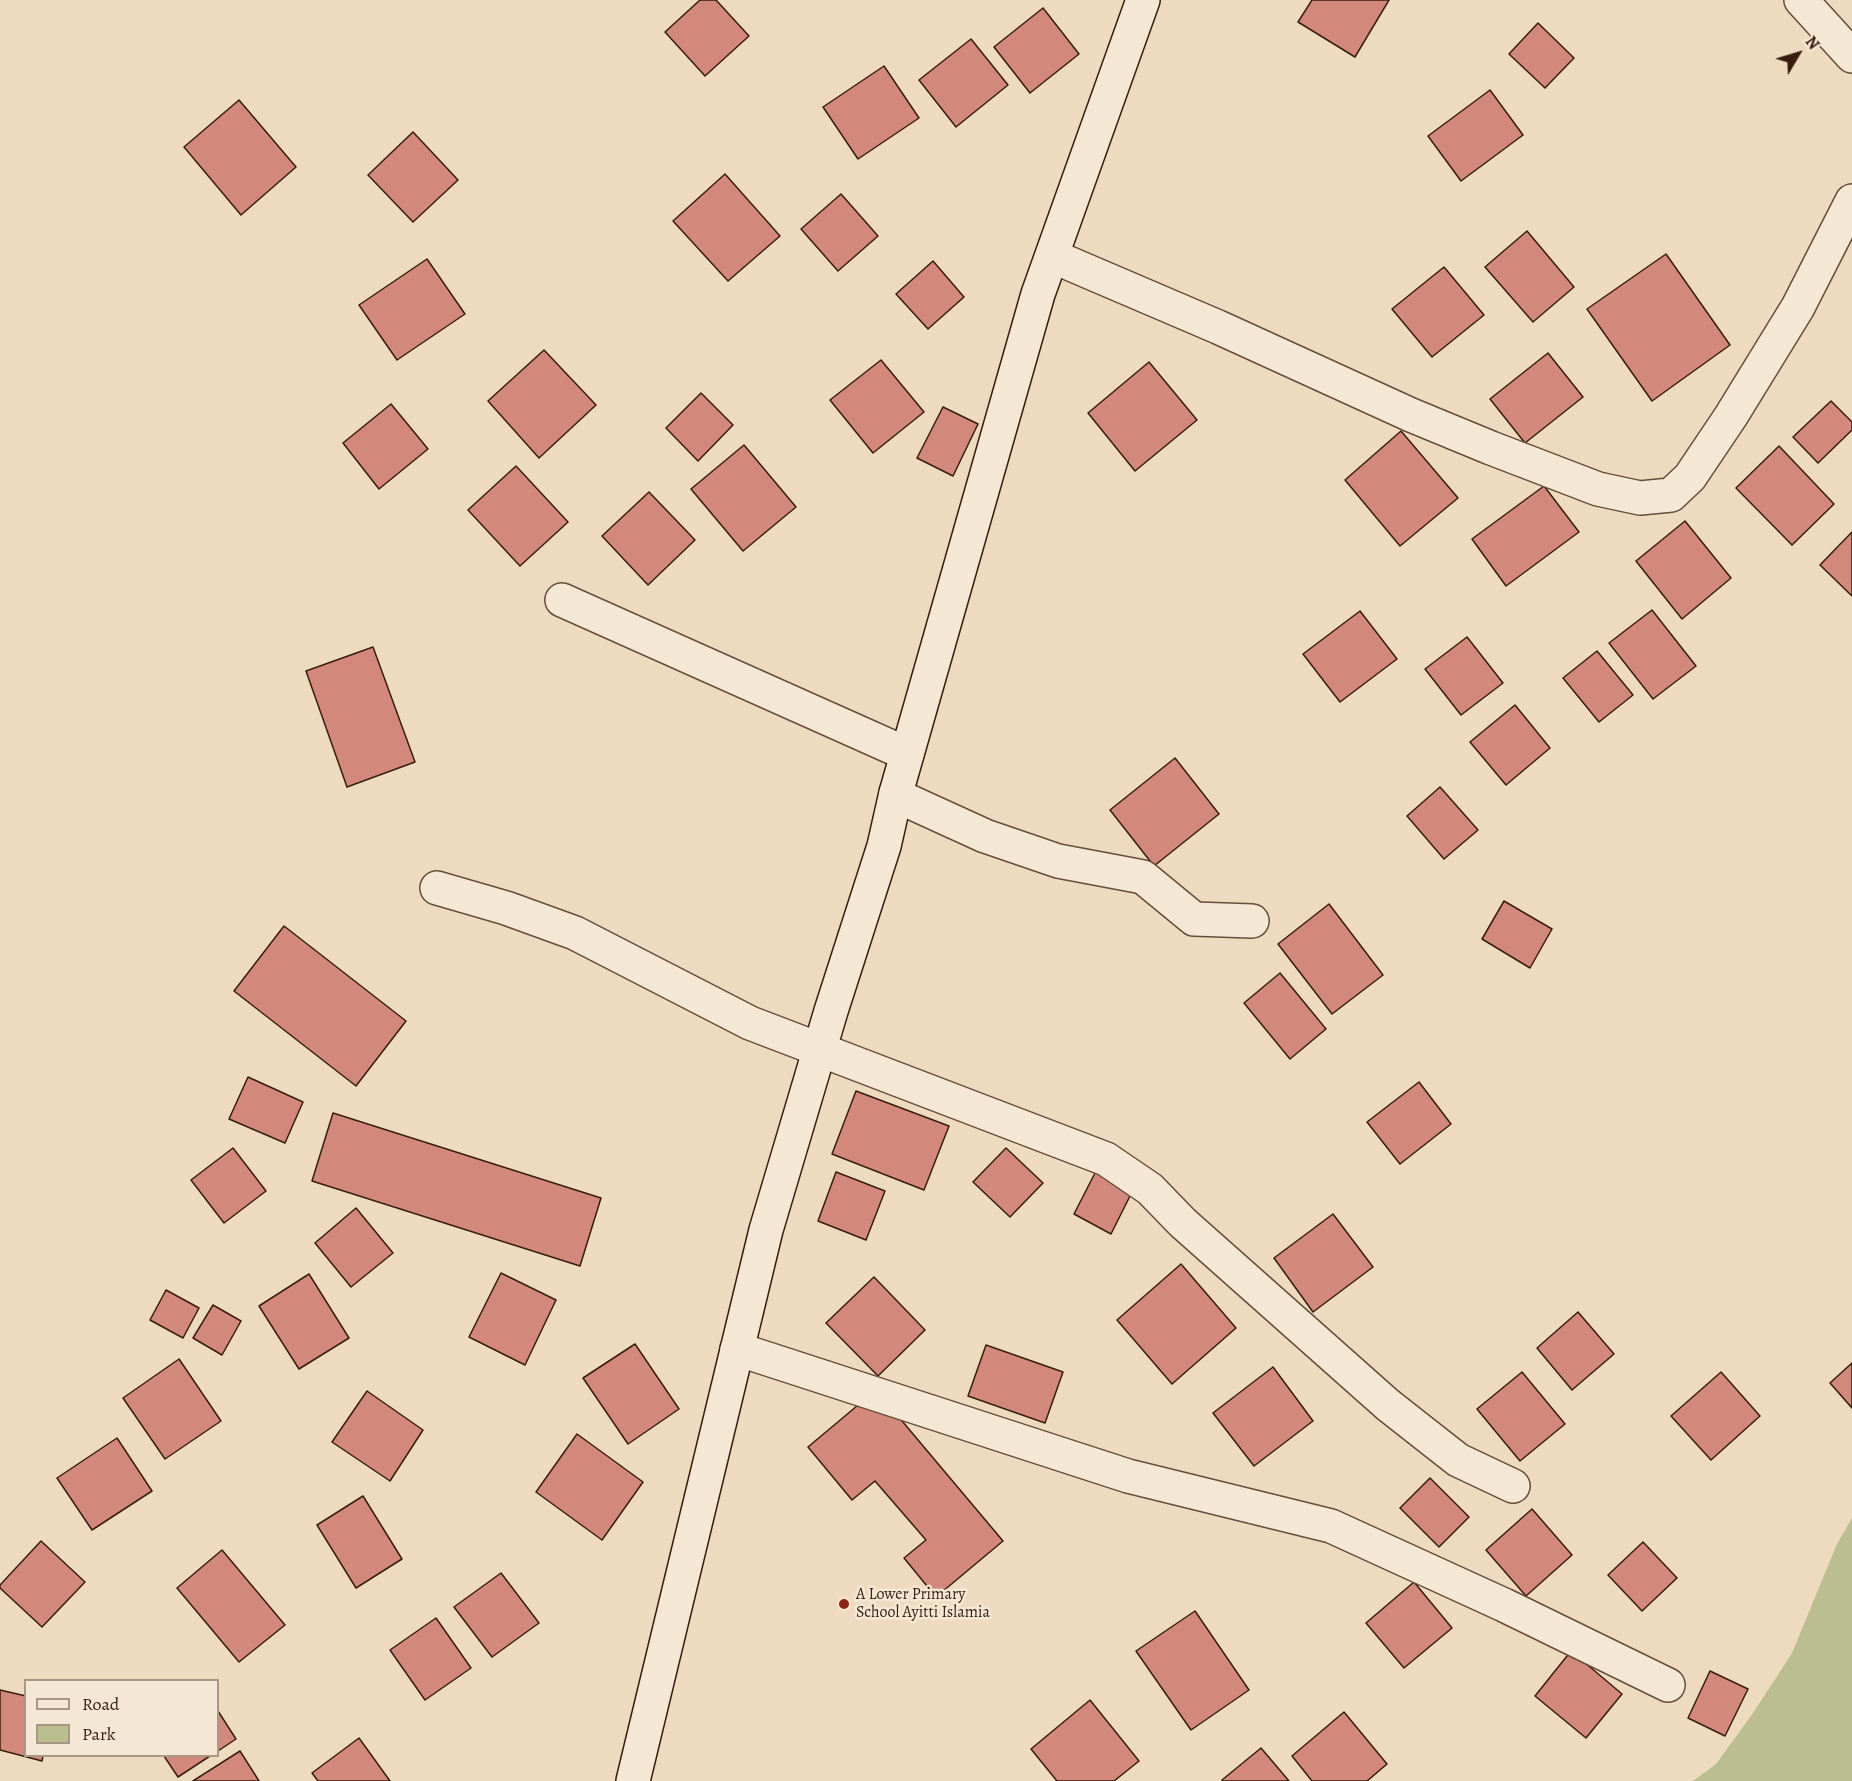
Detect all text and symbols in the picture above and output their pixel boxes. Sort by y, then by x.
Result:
north arrow [1768,24,1828,84]
text: N [1800,32,1824,54]
place label: A Lower Primary School Ayitti Islamia [856,1585,990,1623]
marker: A Lower Primary School Ayitti Islamia [837,1597,851,1611]
legend [24,1679,219,1757]
text: Road [82,1692,119,1716]
text: Park [82,1722,116,1746]

